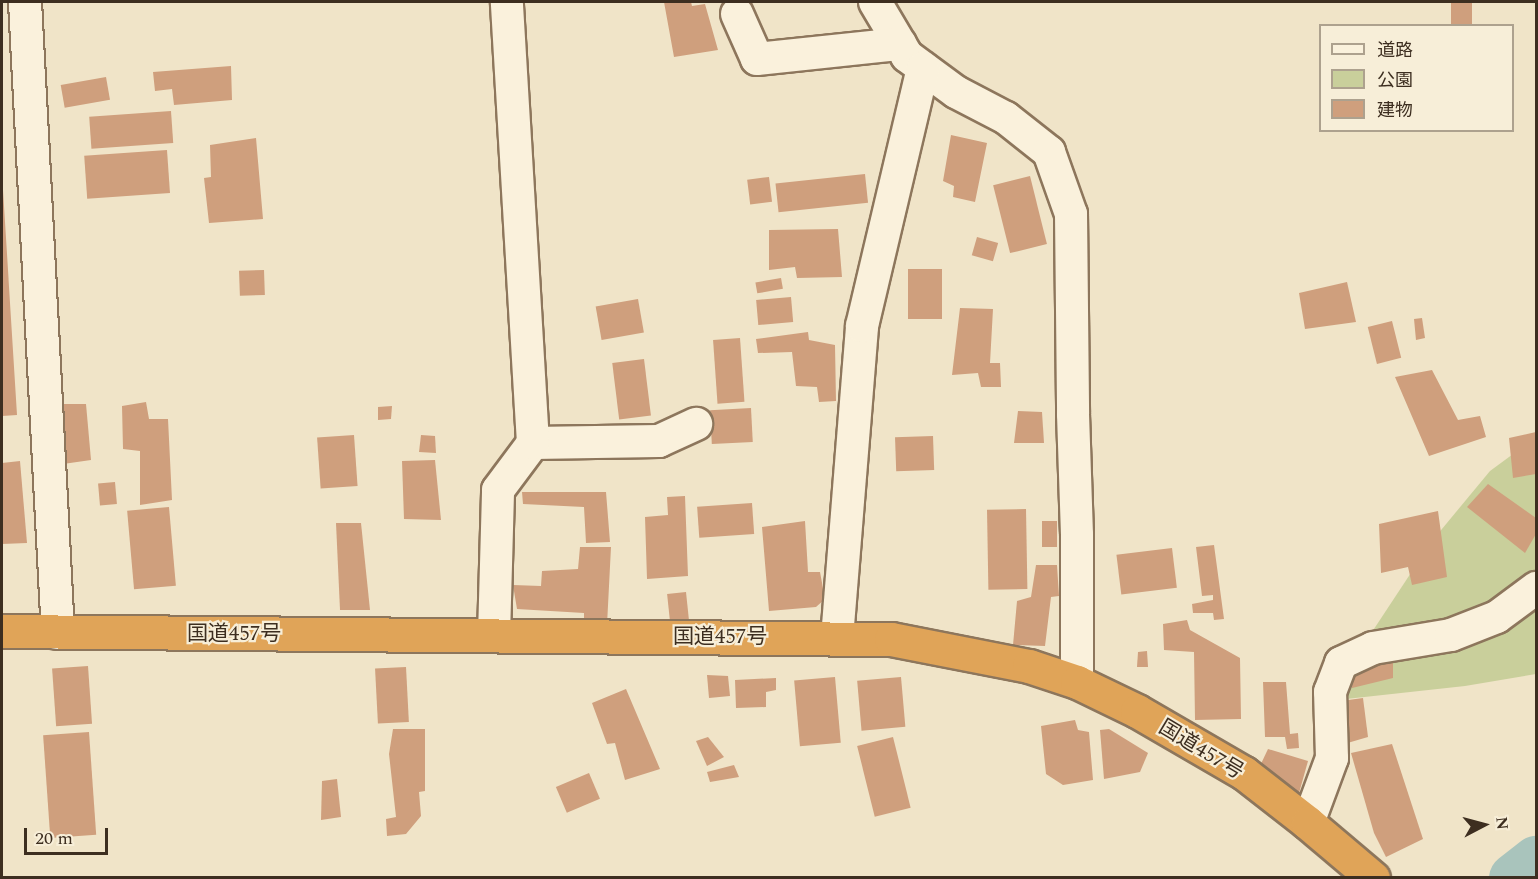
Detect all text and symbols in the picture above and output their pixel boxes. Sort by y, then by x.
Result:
legend [1319,24,1514,132]
text: 道路 [1377,37,1413,64]
text: 公園 [1377,67,1413,94]
text: 建物 [1377,97,1413,124]
street label: 国道457号 [187,621,281,647]
street label: 国道457号 [673,624,767,650]
street label: 国道457号 [1154,715,1248,785]
north arrow [1454,795,1514,855]
text: N [1489,815,1515,831]
scale bar [27,816,111,854]
text: 20 m [35,825,73,852]

